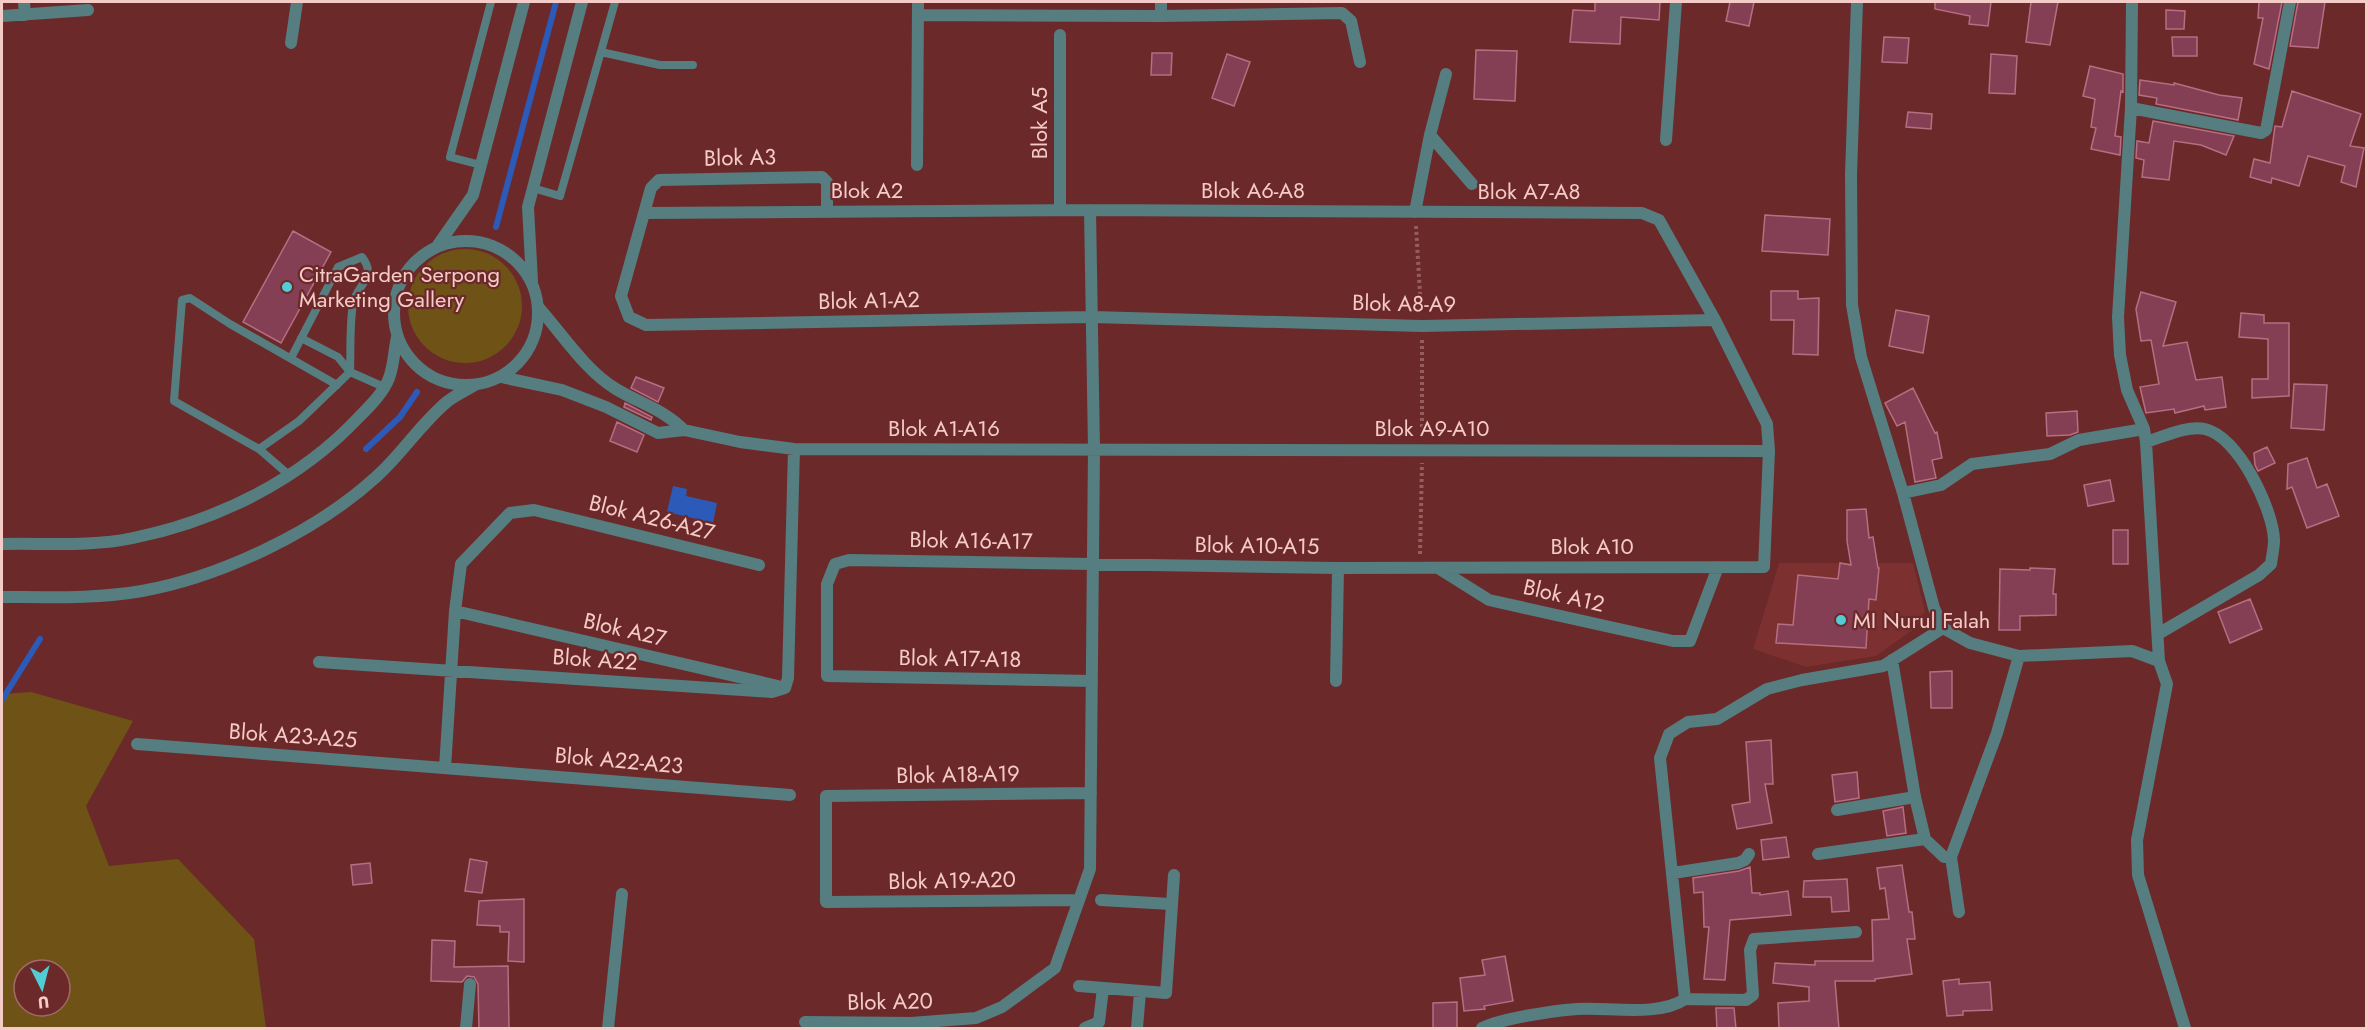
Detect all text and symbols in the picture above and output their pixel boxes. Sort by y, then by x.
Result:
street label: Blok A5 [1023,87,1055,159]
street label: Blok A3 [704,140,776,174]
street label: Blok A2 [831,174,903,206]
street label: Blok A6-A8 [1201,174,1305,206]
street label: Blok A7-A8 [1478,175,1580,207]
place label: CitraGarden Serpong Marketing Gallery [299,258,500,315]
marker: CitraGarden Serpong Marketing Gallery [280,280,294,294]
street label: Blok A1-A2 [818,283,920,317]
street label: Blok A8-A9 [1352,286,1456,320]
street label: Blok A1-A16 [888,412,1000,444]
street label: Blok A9-A10 [1374,412,1490,444]
street label: Blok A26-A27 [586,486,719,548]
street label: Blok A16-A17 [909,523,1033,557]
street label: Blok A10-A15 [1194,528,1320,562]
street label: Blok A10 [1550,530,1634,562]
street label: Blok A12 [1520,570,1608,620]
street label: Blok A27 [580,604,670,654]
place label: MI Nurul Falah [1853,604,1990,636]
marker: MI Nurul Falah [1834,613,1848,627]
street label: Blok A22 [551,640,639,678]
street label: Blok A17-A18 [898,641,1022,675]
street label: Blok A23-A25 [228,715,358,755]
street label: Blok A22-A23 [553,738,685,782]
street label: Blok A18-A19 [896,757,1020,791]
street label: Blok A19-A20 [888,863,1016,897]
north arrow [12,958,72,1018]
street label: Blok A20 [847,984,933,1018]
text: U [37,990,50,1014]

